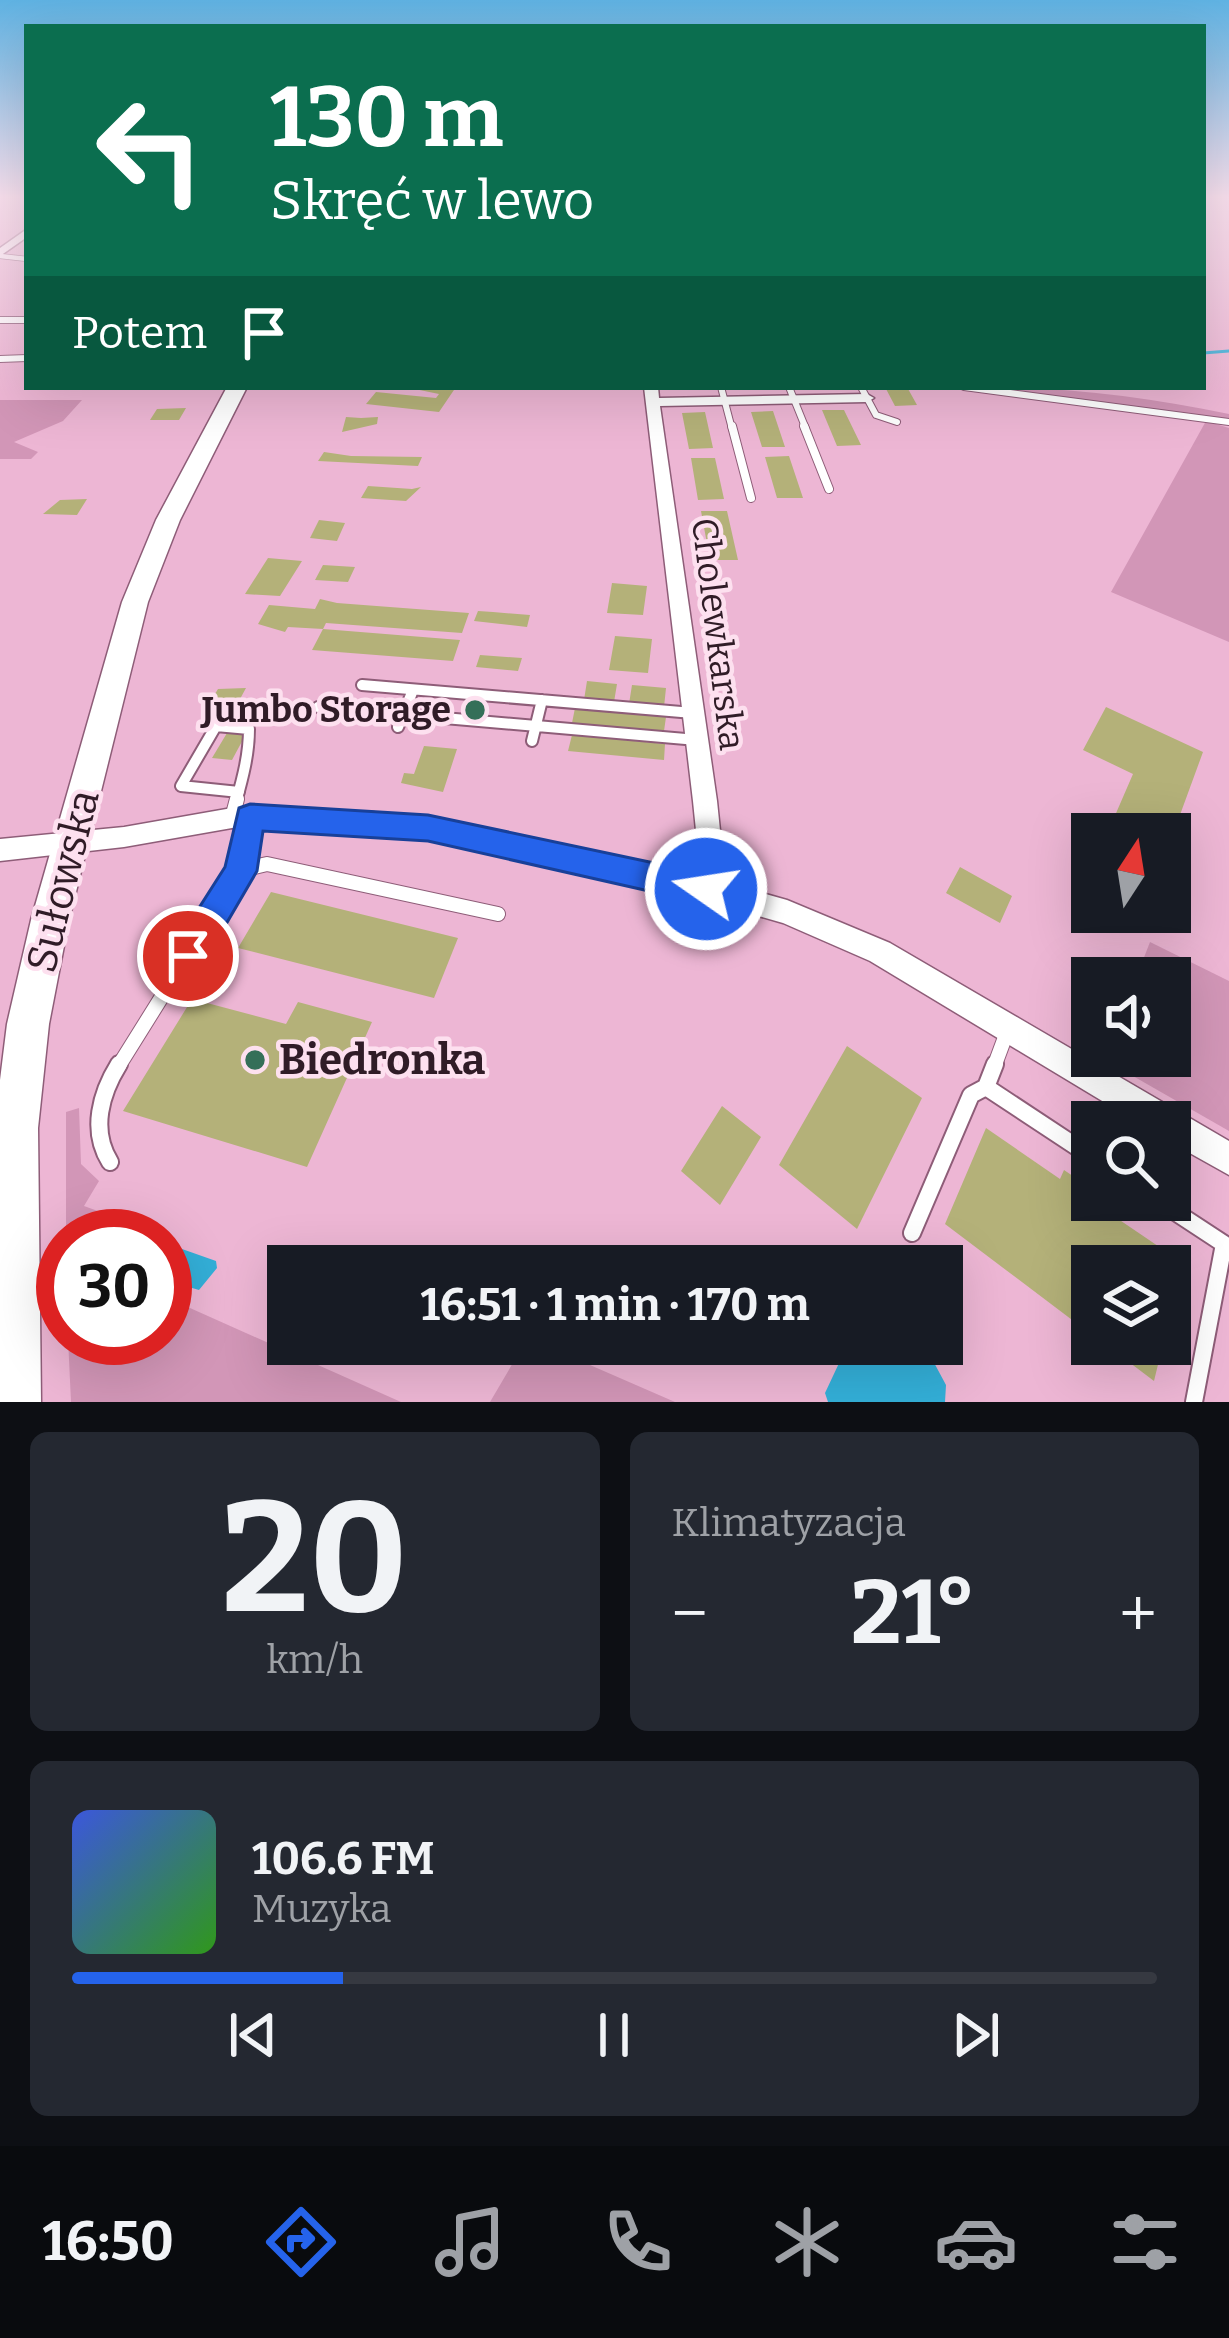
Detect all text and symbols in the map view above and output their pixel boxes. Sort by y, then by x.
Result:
text: 130 m [270,67,503,168]
icon: left [72,72,228,228]
text: Skręć w lewo [270,169,594,233]
icon: arrive [231,300,297,366]
text: Potem [72,306,207,360]
street label: Cholewkarska [682,515,754,753]
place label: Jumbo Storage [200,688,451,732]
marker: Jumbo Storage [462,697,488,723]
street label: Sułowska [16,785,110,977]
north arrow [1071,813,1191,933]
map controls [1071,813,1191,1365]
position arrow [643,826,769,952]
pin [137,905,239,1007]
icon: arrive [155,923,221,989]
button: sound [1071,957,1191,1077]
place label: Biedronka [279,1035,486,1085]
marker: Biedronka [242,1047,268,1073]
button: search [1071,1101,1191,1221]
speed limit sign: 30 [36,1209,192,1365]
button: layers [1071,1245,1191,1365]
text: 16:51 · 1 min · 170 m [420,1278,810,1332]
text: 20 [221,1465,408,1652]
text: Klimatyzacja [672,1500,906,1546]
text: 21° [851,1559,976,1667]
text: − [672,1574,708,1653]
text: + [1119,1574,1157,1653]
text: km/h [266,1637,363,1683]
text: 106.6 FM [252,1832,434,1886]
text: Muzyka [252,1886,391,1932]
icon: previous [220,2002,286,2068]
icon: pause [581,2002,647,2068]
icon: next [943,2002,1009,2068]
icon: directions [259,2200,343,2284]
icon: music [428,2200,512,2284]
icon: phone [596,2200,680,2284]
icon: climate [765,2200,849,2284]
icon: car [934,2200,1018,2284]
icon: filters [1103,2200,1187,2284]
text: 16:50 [42,2210,174,2274]

